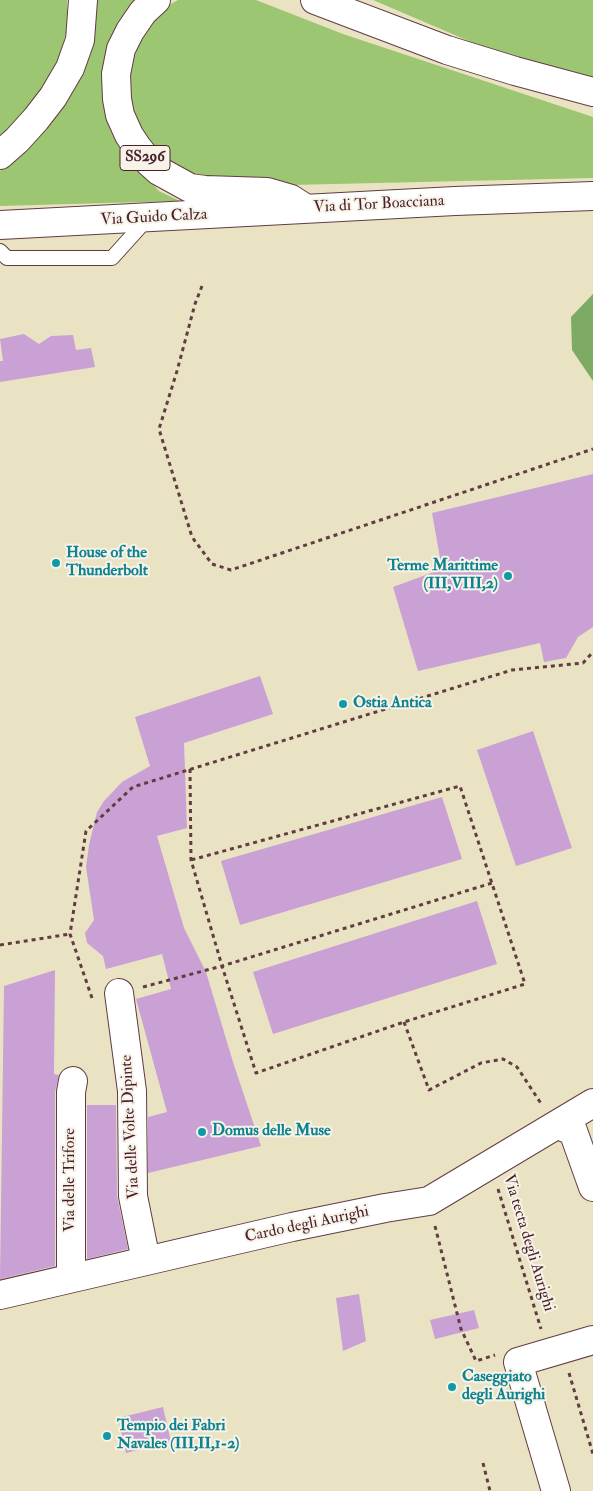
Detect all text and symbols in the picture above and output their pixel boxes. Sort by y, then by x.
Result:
road number: SS296 [120,146,170,170]
street label: Via di Tor Boacciana [313,192,445,218]
street label: Via Guido Calza [100,206,208,230]
place label: House of the Thunderbolt [66,544,148,582]
marker: House of the Thunderbolt [50,557,62,569]
place label: Terme Marittime (III,VIII,2) [387,557,498,595]
marker: Terme Marittime (III,VIII,2) [502,570,514,582]
place label: Ostia Antica [353,694,432,714]
marker: Ostia Antica [337,698,349,710]
street label: Via delle Volte Dipinte [118,1054,144,1200]
place label: Domus delle Muse [212,1122,331,1142]
marker: Domus delle Muse [196,1126,208,1138]
street label: Via delle Trifore [61,1128,81,1232]
street label: Via tecta degli Aurighi [498,1172,558,1314]
street label: Cardo degli Aurighi [243,1202,371,1248]
place label: Caseggiato degli Aurighi [462,1368,545,1406]
marker: Caseggiato degli Aurighi [446,1381,458,1393]
place label: Tempio dei Fabri Navales (III,II,1-2) [117,1417,239,1455]
marker: Tempio dei Fabri Navales (III,II,1-2) [101,1430,113,1442]

